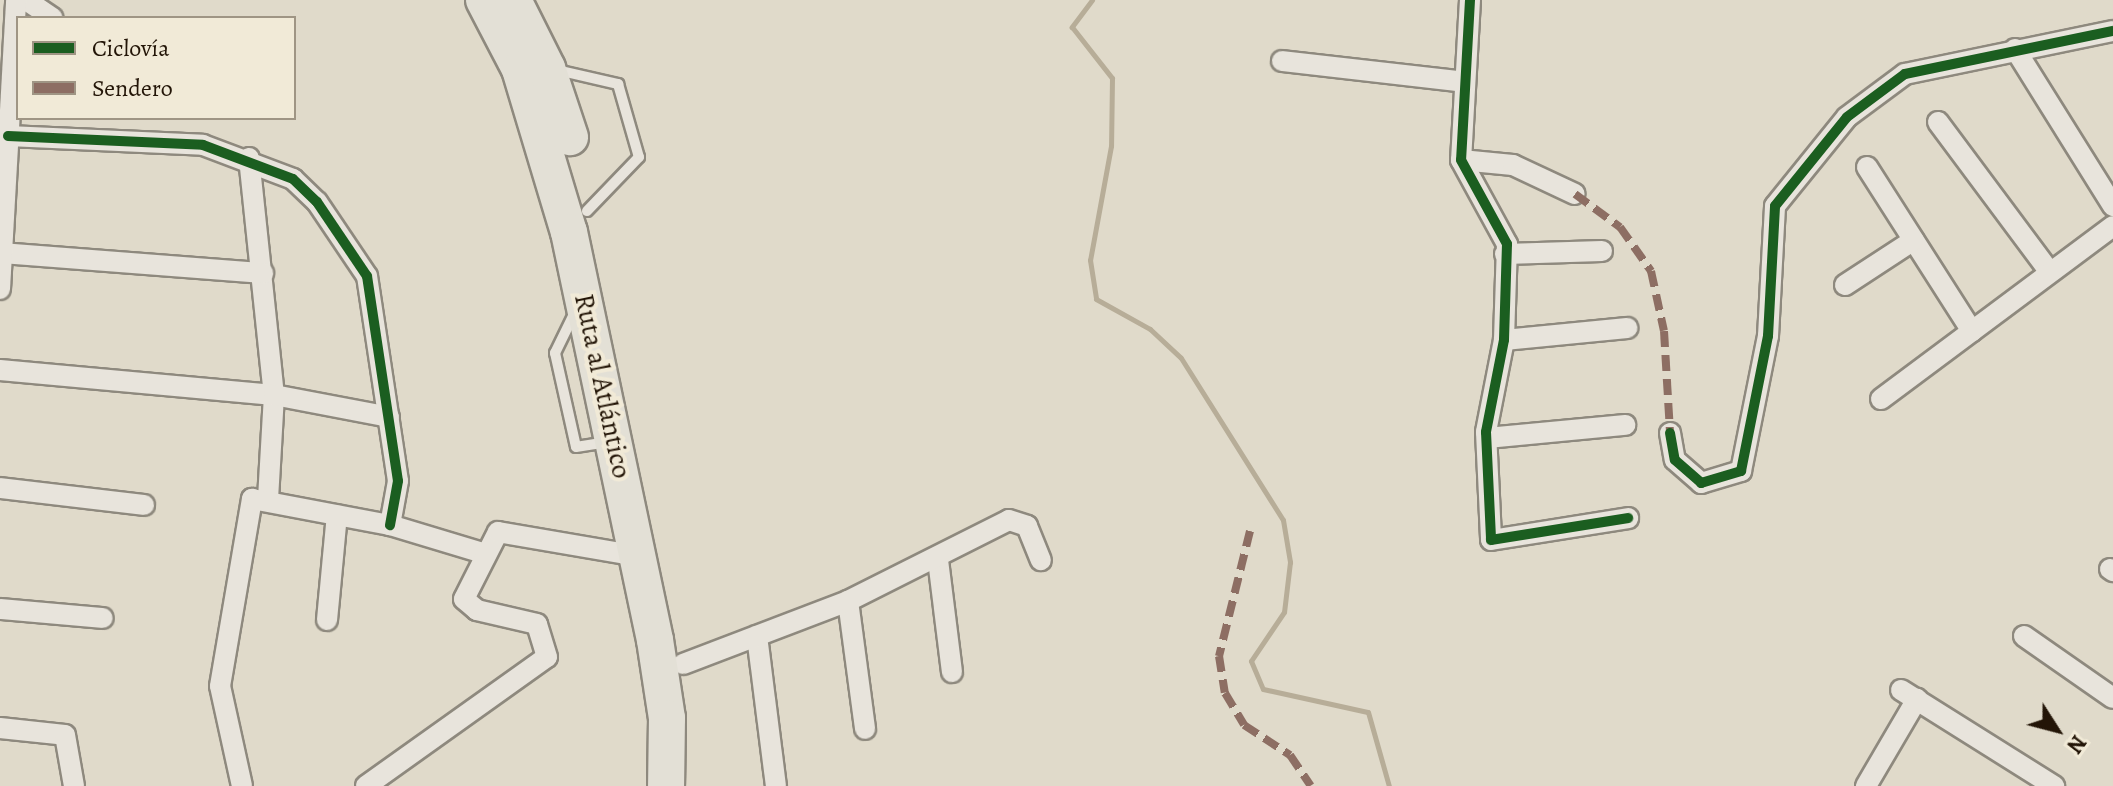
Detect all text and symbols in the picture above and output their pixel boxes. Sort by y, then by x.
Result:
legend [16,16,296,120]
text: Ciclovía [92,32,170,64]
text: Sendero [92,72,173,104]
street label: Ruta al Atlántico [567,291,639,481]
north arrow [2017,690,2097,770]
text: N [2060,729,2093,759]

